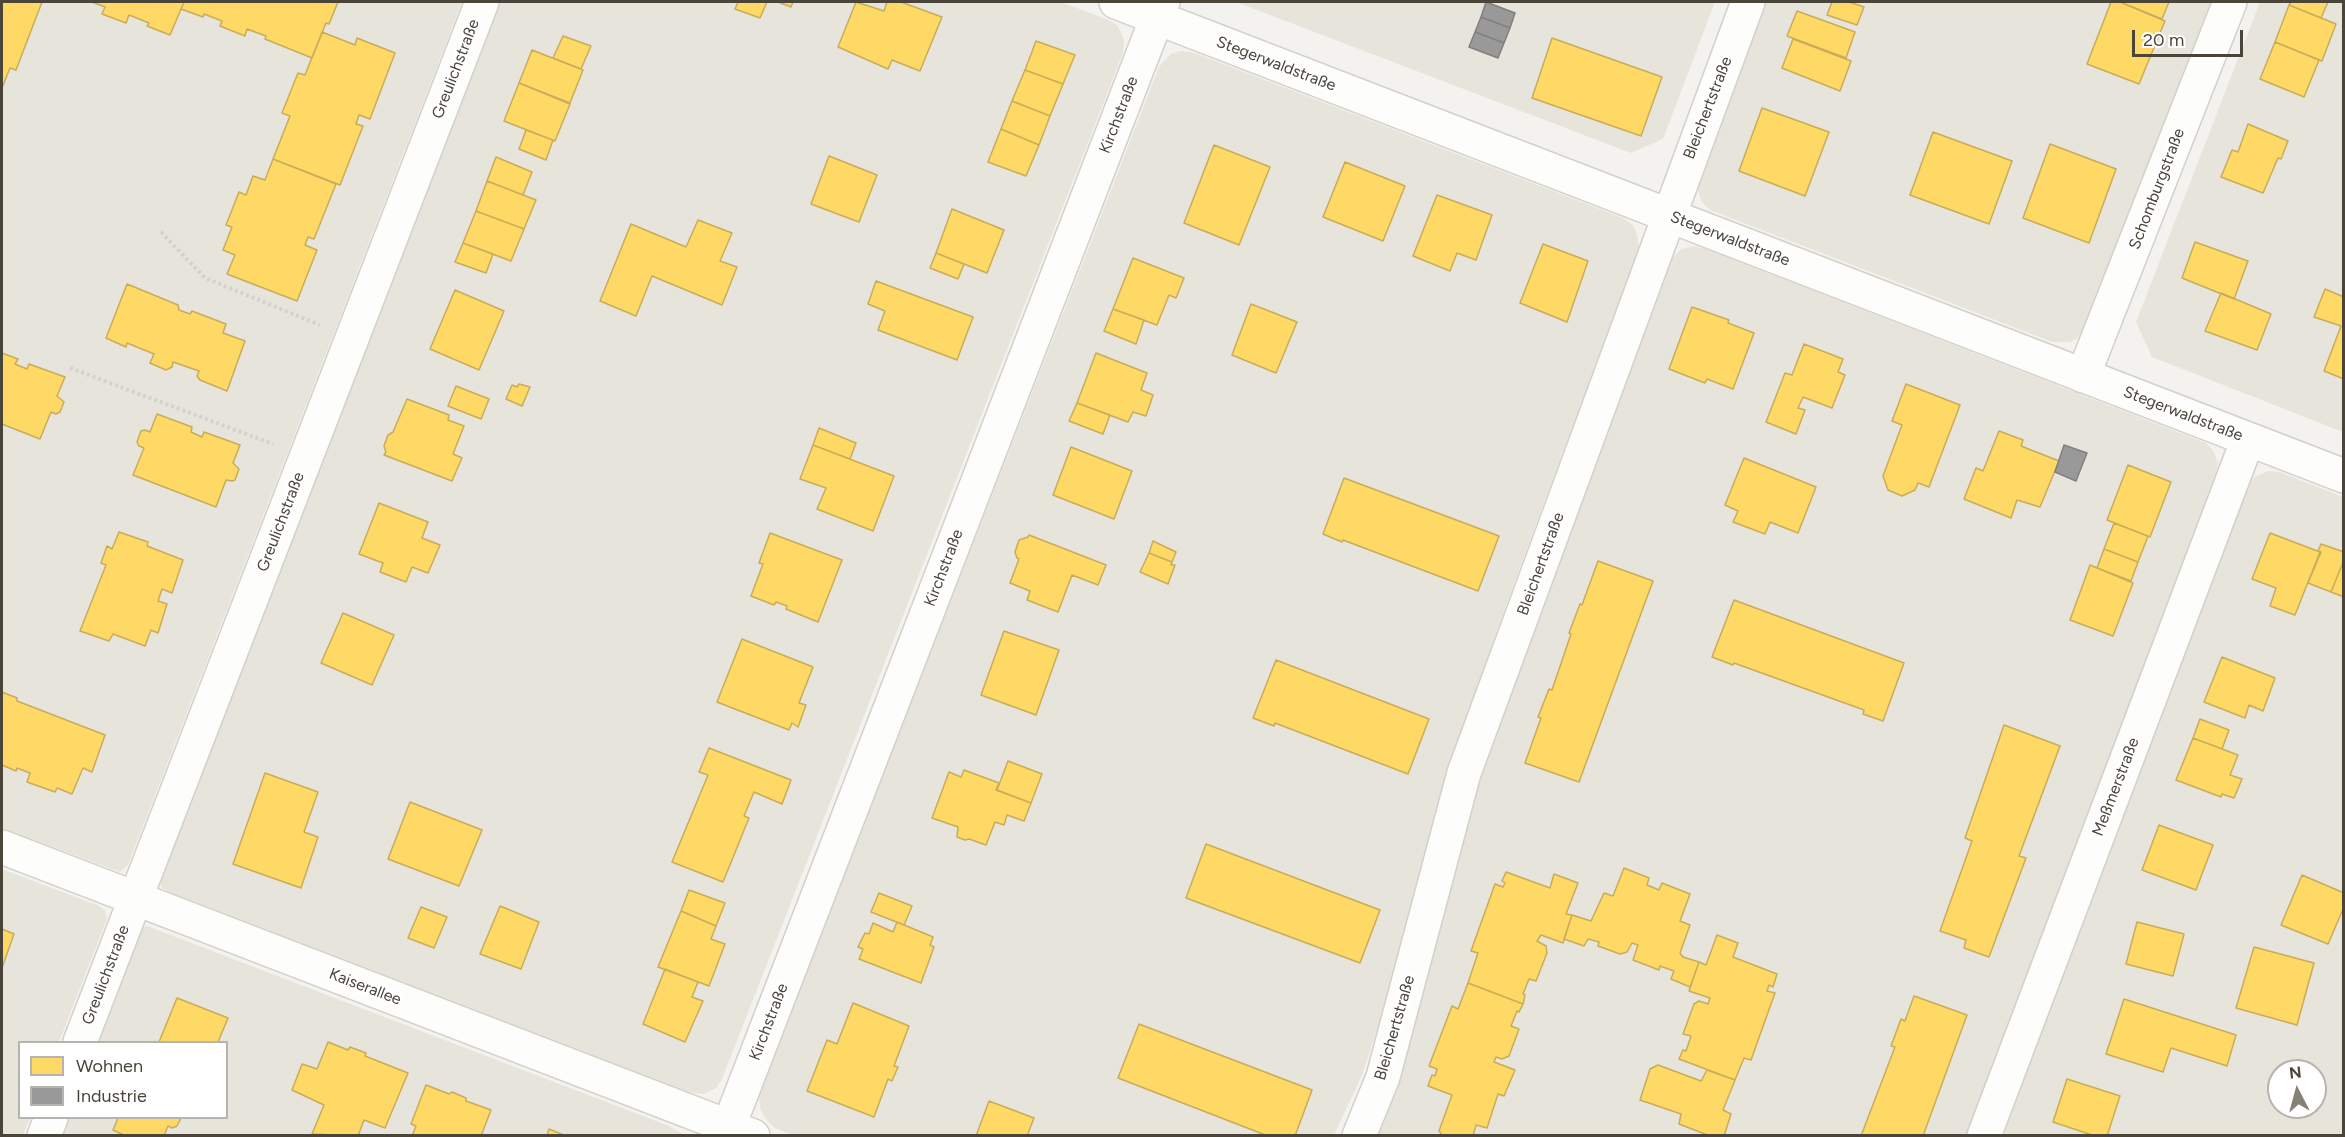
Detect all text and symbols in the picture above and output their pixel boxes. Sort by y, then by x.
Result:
street label: Greulichstraße [428,17,484,121]
scale bar [2135,18,2246,56]
text: 20 m [2143,29,2184,51]
street label: Stegerwaldstraße [1214,32,1338,96]
street label: Bleichertstraße [1680,54,1736,162]
street label: Kirchstraße [1095,74,1143,156]
street label: Schomburgstraße [2125,126,2189,252]
street label: Stegerwaldstraße [1668,207,1792,271]
street label: Stegerwaldstraße [2121,382,2245,446]
street label: Greulichstraße [253,470,309,574]
street label: Bleichertstraße [1513,510,1569,618]
street label: Kirchstraße [920,527,968,609]
street label: Meßmerstraße [2088,735,2144,839]
street label: Greulichstraße [78,923,134,1027]
street label: Kaiserallee [326,964,404,1010]
street label: Bleichertstraße [1371,973,1419,1083]
street label: Kirchstraße [745,981,793,1063]
legend [18,1041,228,1119]
text: Wohnen [76,1055,143,1077]
north arrow [2267,1059,2327,1119]
text: N [2288,1062,2302,1083]
text: Industrie [76,1085,147,1107]

